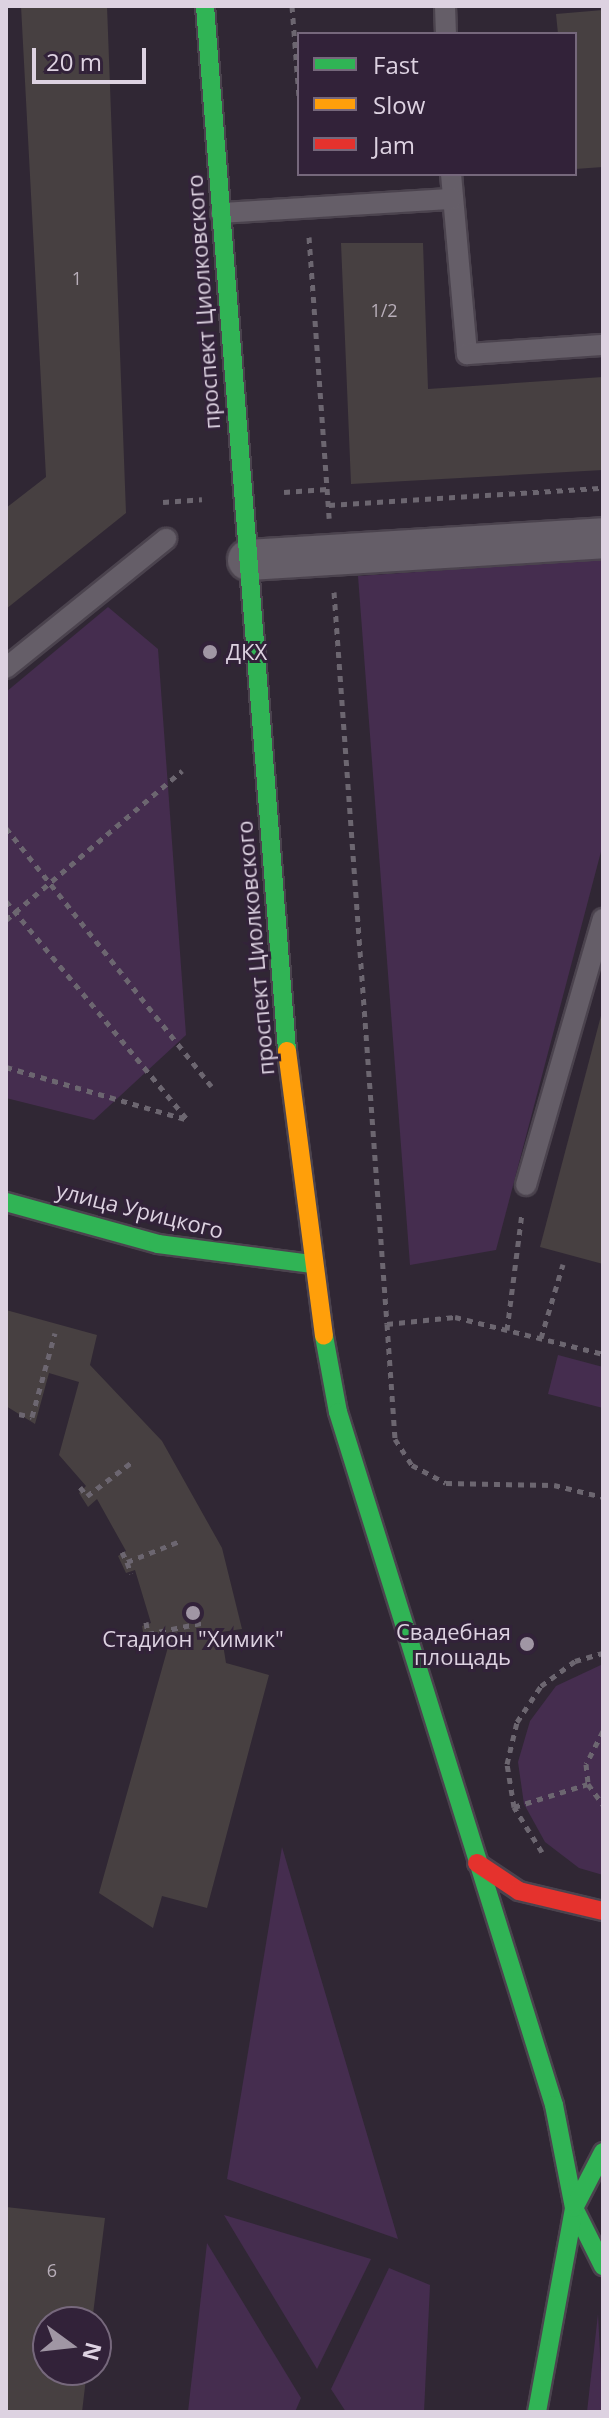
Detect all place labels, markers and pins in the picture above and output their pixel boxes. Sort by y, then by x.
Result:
place label: ДКХ [226,639,267,665]
marker: ДКХ [201,643,219,661]
marker: Стадион "Химик" [184,1604,202,1622]
place label: Свадебная площадь [396,1618,511,1670]
place label: Стадион "Химик" [102,1626,284,1652]
marker: Свадебная площадь [518,1635,536,1653]

